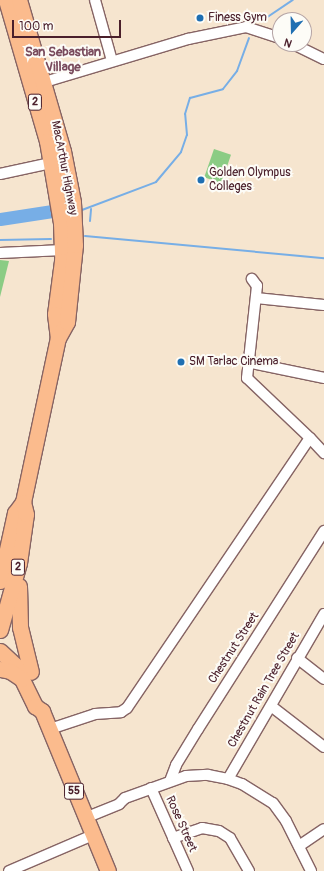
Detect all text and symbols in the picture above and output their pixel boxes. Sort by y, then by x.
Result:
place label: Finess Gym [208,11,267,25]
scale bar [14,12,123,38]
north arrow [272,12,312,52]
marker: Finess Gym [195,13,205,23]
text: 100 m [19,19,53,34]
text: N [282,35,294,50]
district label: San Sebastian Village [25,45,101,76]
road number: 2 [27,93,43,111]
street label: MacArthur Highway [48,119,80,217]
place label: Golden Olympus Colleges [209,166,291,194]
marker: Golden Olympus Colleges [196,175,206,185]
place label: SM Tarlac Cinema [189,355,278,369]
marker: SM Tarlac Cinema [176,357,186,367]
road number: 2 [10,558,26,576]
street label: Chestnut Street [206,610,262,686]
street label: Chestnut Rain Tree Street [225,630,303,750]
road number: 55 [64,782,84,800]
street label: Rose Street [162,794,200,854]

